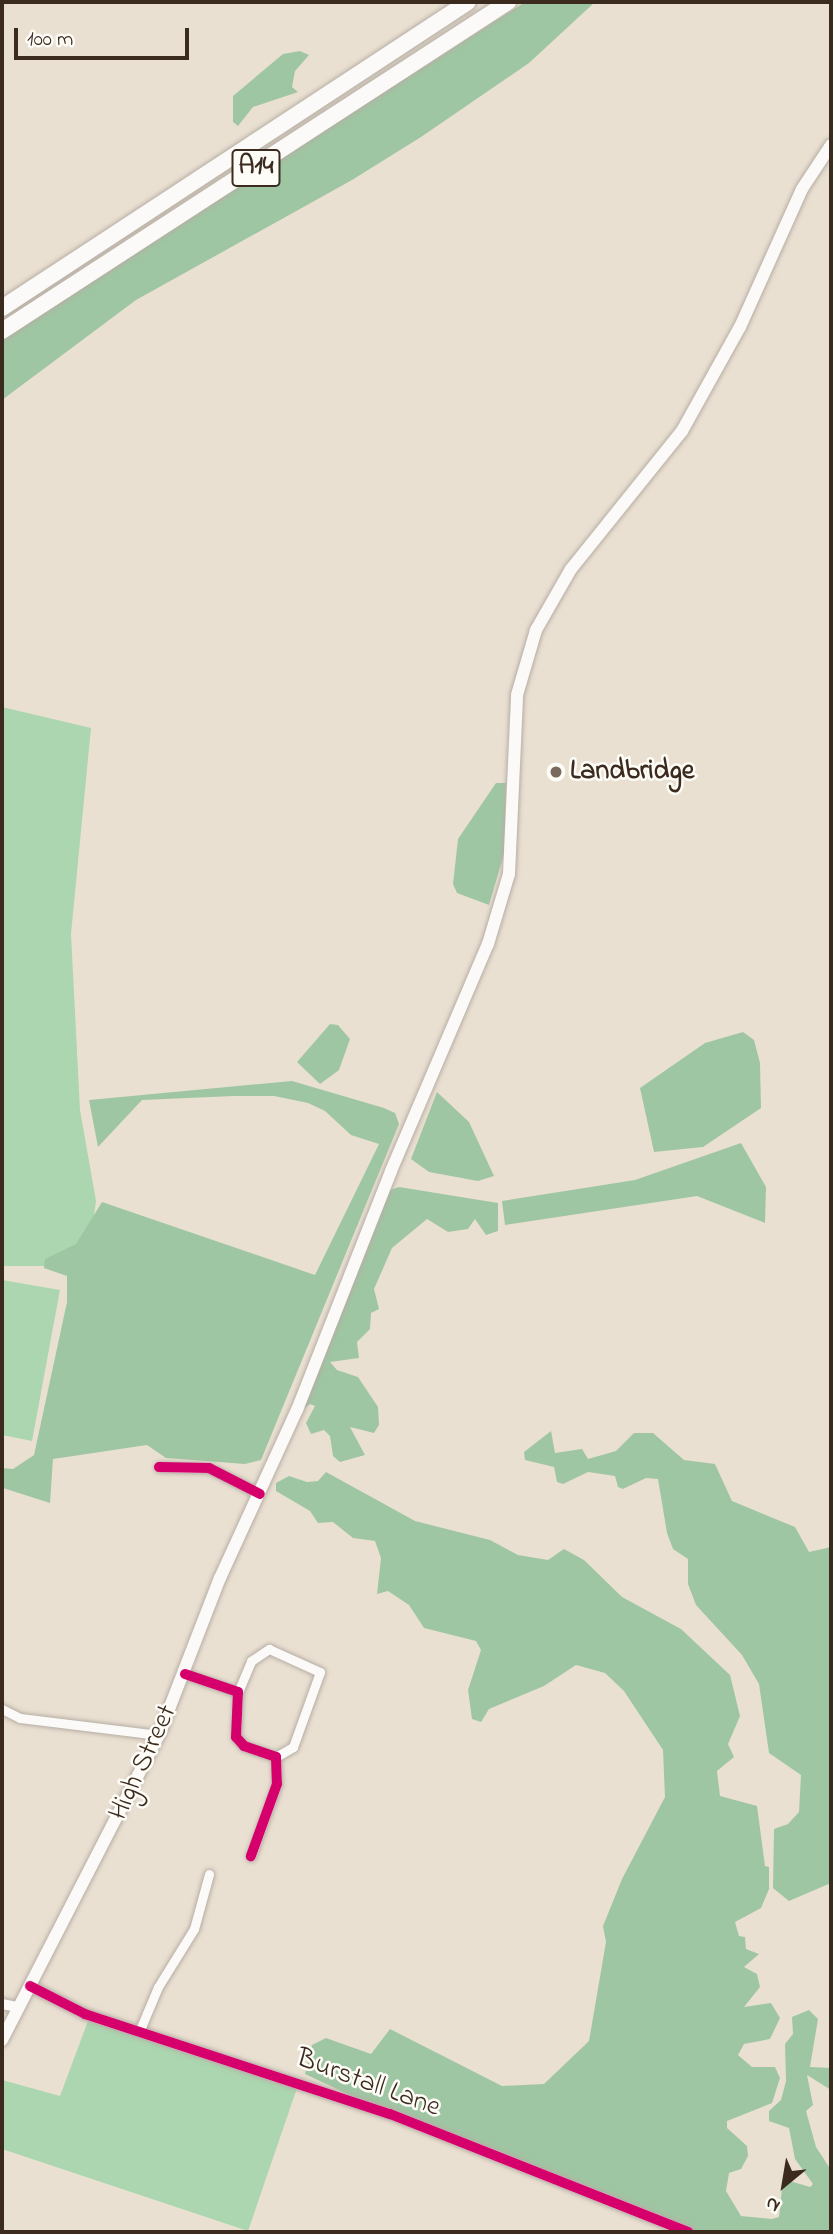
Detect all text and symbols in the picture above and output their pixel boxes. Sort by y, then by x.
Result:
scale bar [18,14,192,58]
text: 100 m [27,25,73,55]
road number: A14 [232,146,280,190]
place label: Landbridge [570,755,694,789]
marker: Landbridge [548,764,564,780]
street label: High Street [103,1700,185,1826]
street label: Burstall Lane [292,2042,444,2126]
north arrow [749,2150,819,2220]
text: N [761,2189,786,2219]

